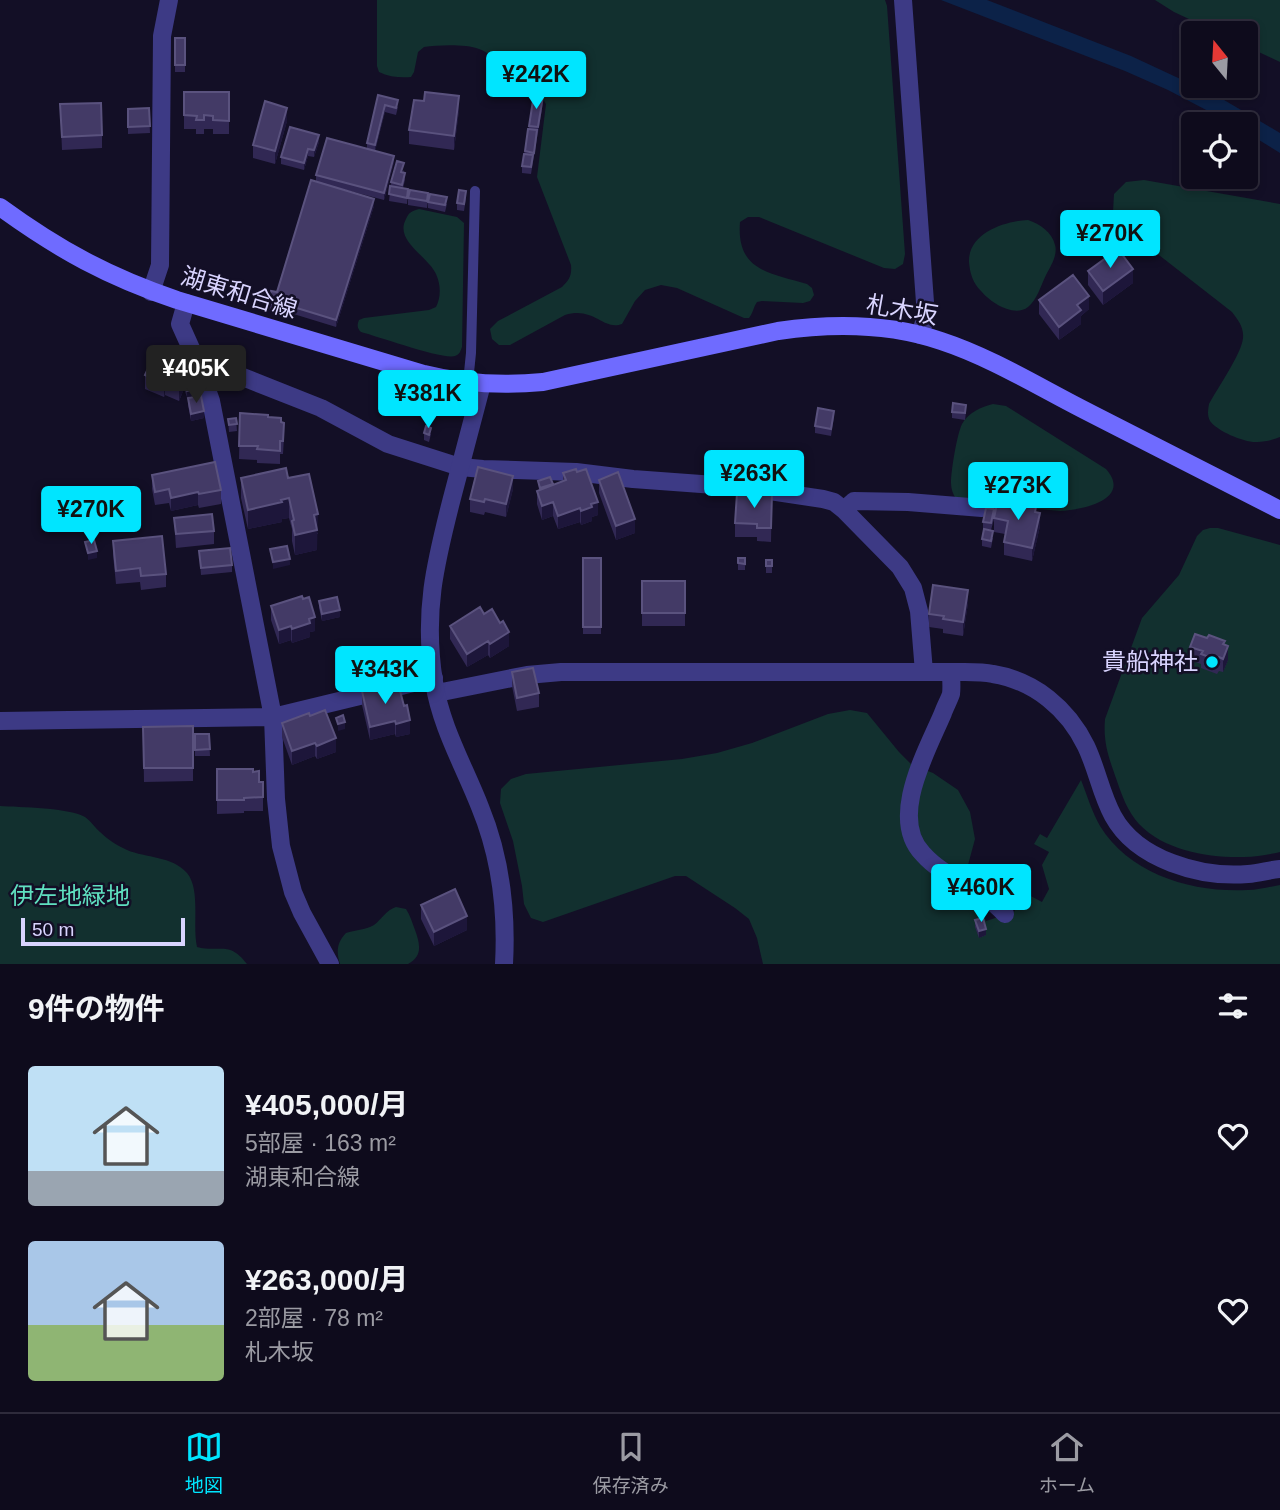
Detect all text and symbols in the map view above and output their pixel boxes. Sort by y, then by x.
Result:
north arrow [1181,21,1258,98]
map controls [1181,21,1258,189]
pin: ¥242K [487,52,585,111]
text: ¥242K [502,61,570,87]
button: locate [1181,112,1258,189]
pin: ¥270K [1061,210,1159,270]
text: ¥270K [1076,220,1144,246]
street label: 湖東和合線 [178,262,300,323]
street label: 札木坂 [864,290,940,329]
pin: ¥405K [147,346,245,405]
text: ¥405K [162,355,230,381]
pin: ¥381K [379,370,477,430]
text: ¥381K [394,380,462,406]
pin: ¥263K [705,450,803,510]
text: ¥263K [720,460,788,486]
pin: ¥273K [969,462,1067,522]
text: ¥273K [984,472,1052,498]
pin: ¥270K [42,486,140,546]
text: ¥270K [57,496,125,522]
pin: ¥343K [336,646,434,706]
place label: 貴船神社 [1102,648,1198,675]
marker: 貴船神社 [1204,654,1220,670]
text: ¥343K [351,656,419,682]
pin: ¥460K [932,864,1030,924]
text: ¥460K [947,874,1015,900]
park label: 伊左地緑地 [10,882,130,909]
scale bar [21,915,186,947]
text: 50 m [32,919,74,940]
icon: filters [1214,987,1252,1025]
text: 9件の物件 [28,992,165,1025]
text: ¥405,000/月 [245,1088,408,1121]
icon: home [84,1094,168,1178]
icon: heart [1214,1117,1252,1155]
text: 5部屋 · 163 m² [245,1130,396,1156]
text: 湖東和合線 [245,1164,360,1190]
text: ¥263,000/月 [245,1263,408,1296]
icon: home [84,1269,168,1353]
icon: heart [1214,1292,1252,1330]
text: 2部屋 · 78 m² [245,1305,383,1331]
text: 札木坂 [245,1339,314,1365]
tab: 地図 [185,1428,223,1497]
tab: 保存済み [593,1428,669,1497]
tab: ホーム [1039,1428,1095,1497]

